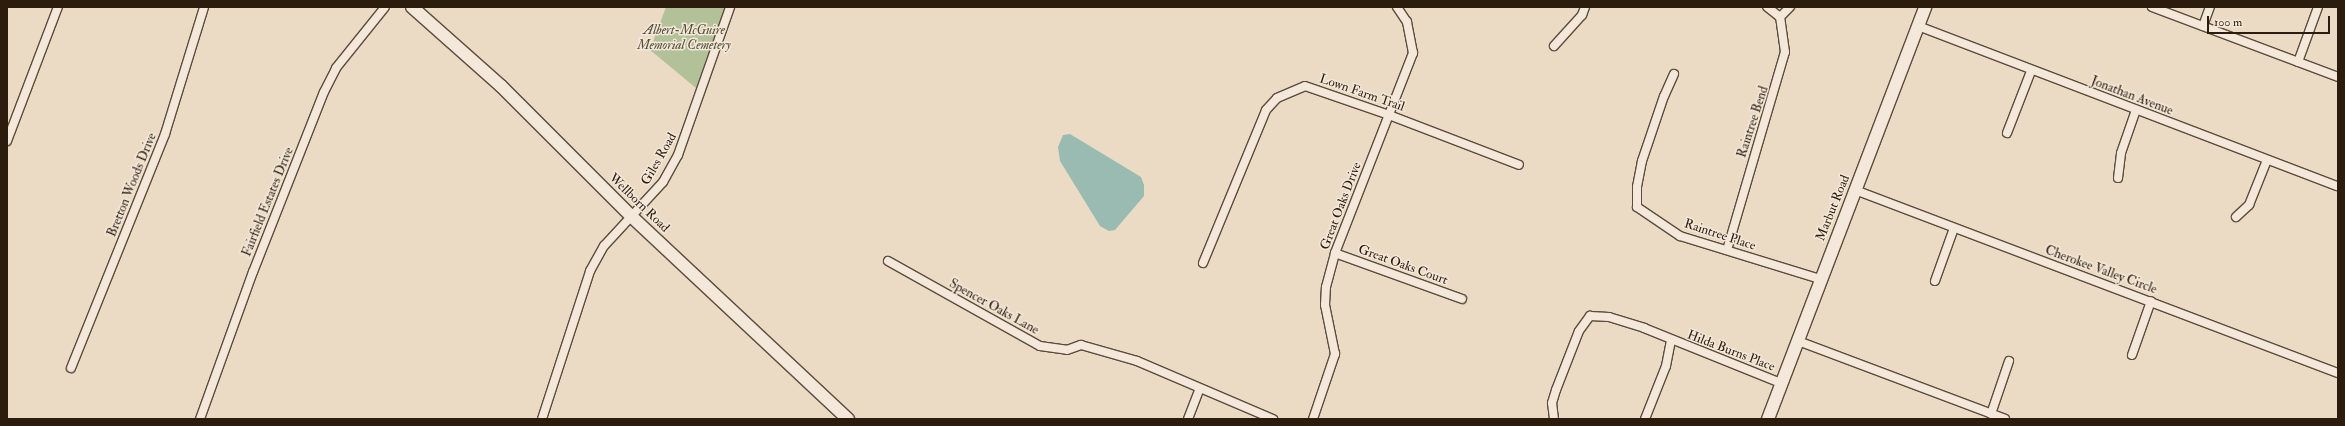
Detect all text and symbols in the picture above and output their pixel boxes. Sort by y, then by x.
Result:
scale bar [2209,8,2332,34]
text: 100 m [2214,15,2242,30]
park label: Albert-McGuire Memorial Cemetery [637,23,731,54]
street label: Lown Farm Trail [1317,71,1407,115]
street label: Jonathan Avenue [2089,73,2175,119]
street label: Raintree Bend [1734,84,1772,160]
street label: Giles Road [638,130,680,188]
street label: Bretton Woods Drive [104,131,160,239]
street label: Fairfield Estates Drive [239,145,297,259]
street label: Great Oaks Drive [1317,160,1365,252]
street label: Wellborn Road [605,170,673,236]
street label: Marbut Road [1813,173,1853,243]
street label: Raintree Place [1682,216,1758,254]
street label: Great Oaks Court [1356,242,1450,288]
street label: Cherokee Valley Circle [2043,242,2159,298]
street label: Spencer Oaks Lane [946,276,1042,338]
street label: Hilda Burns Place [1685,327,1777,375]

